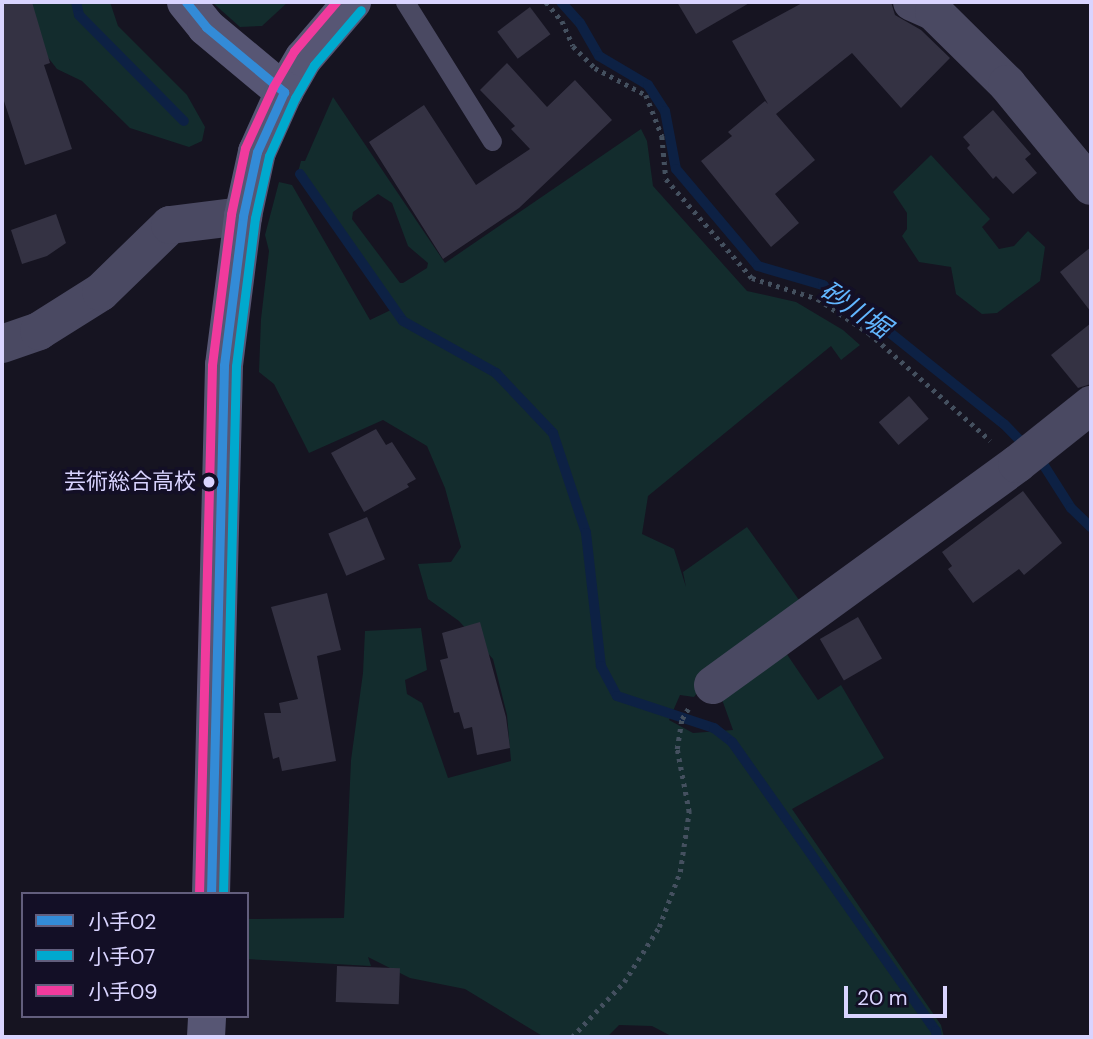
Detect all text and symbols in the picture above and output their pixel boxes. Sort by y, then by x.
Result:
water label: 砂川堀 [814,275,896,345]
place label: 芸術総合高校 [64,469,196,495]
marker: 芸術総合高校 [202,475,216,489]
legend [21,892,248,1018]
text: 小手02 [88,908,156,936]
text: 小手07 [88,943,155,971]
scale bar [848,972,951,1016]
text: 小手09 [88,978,158,1006]
text: 20 m [857,984,908,1012]

